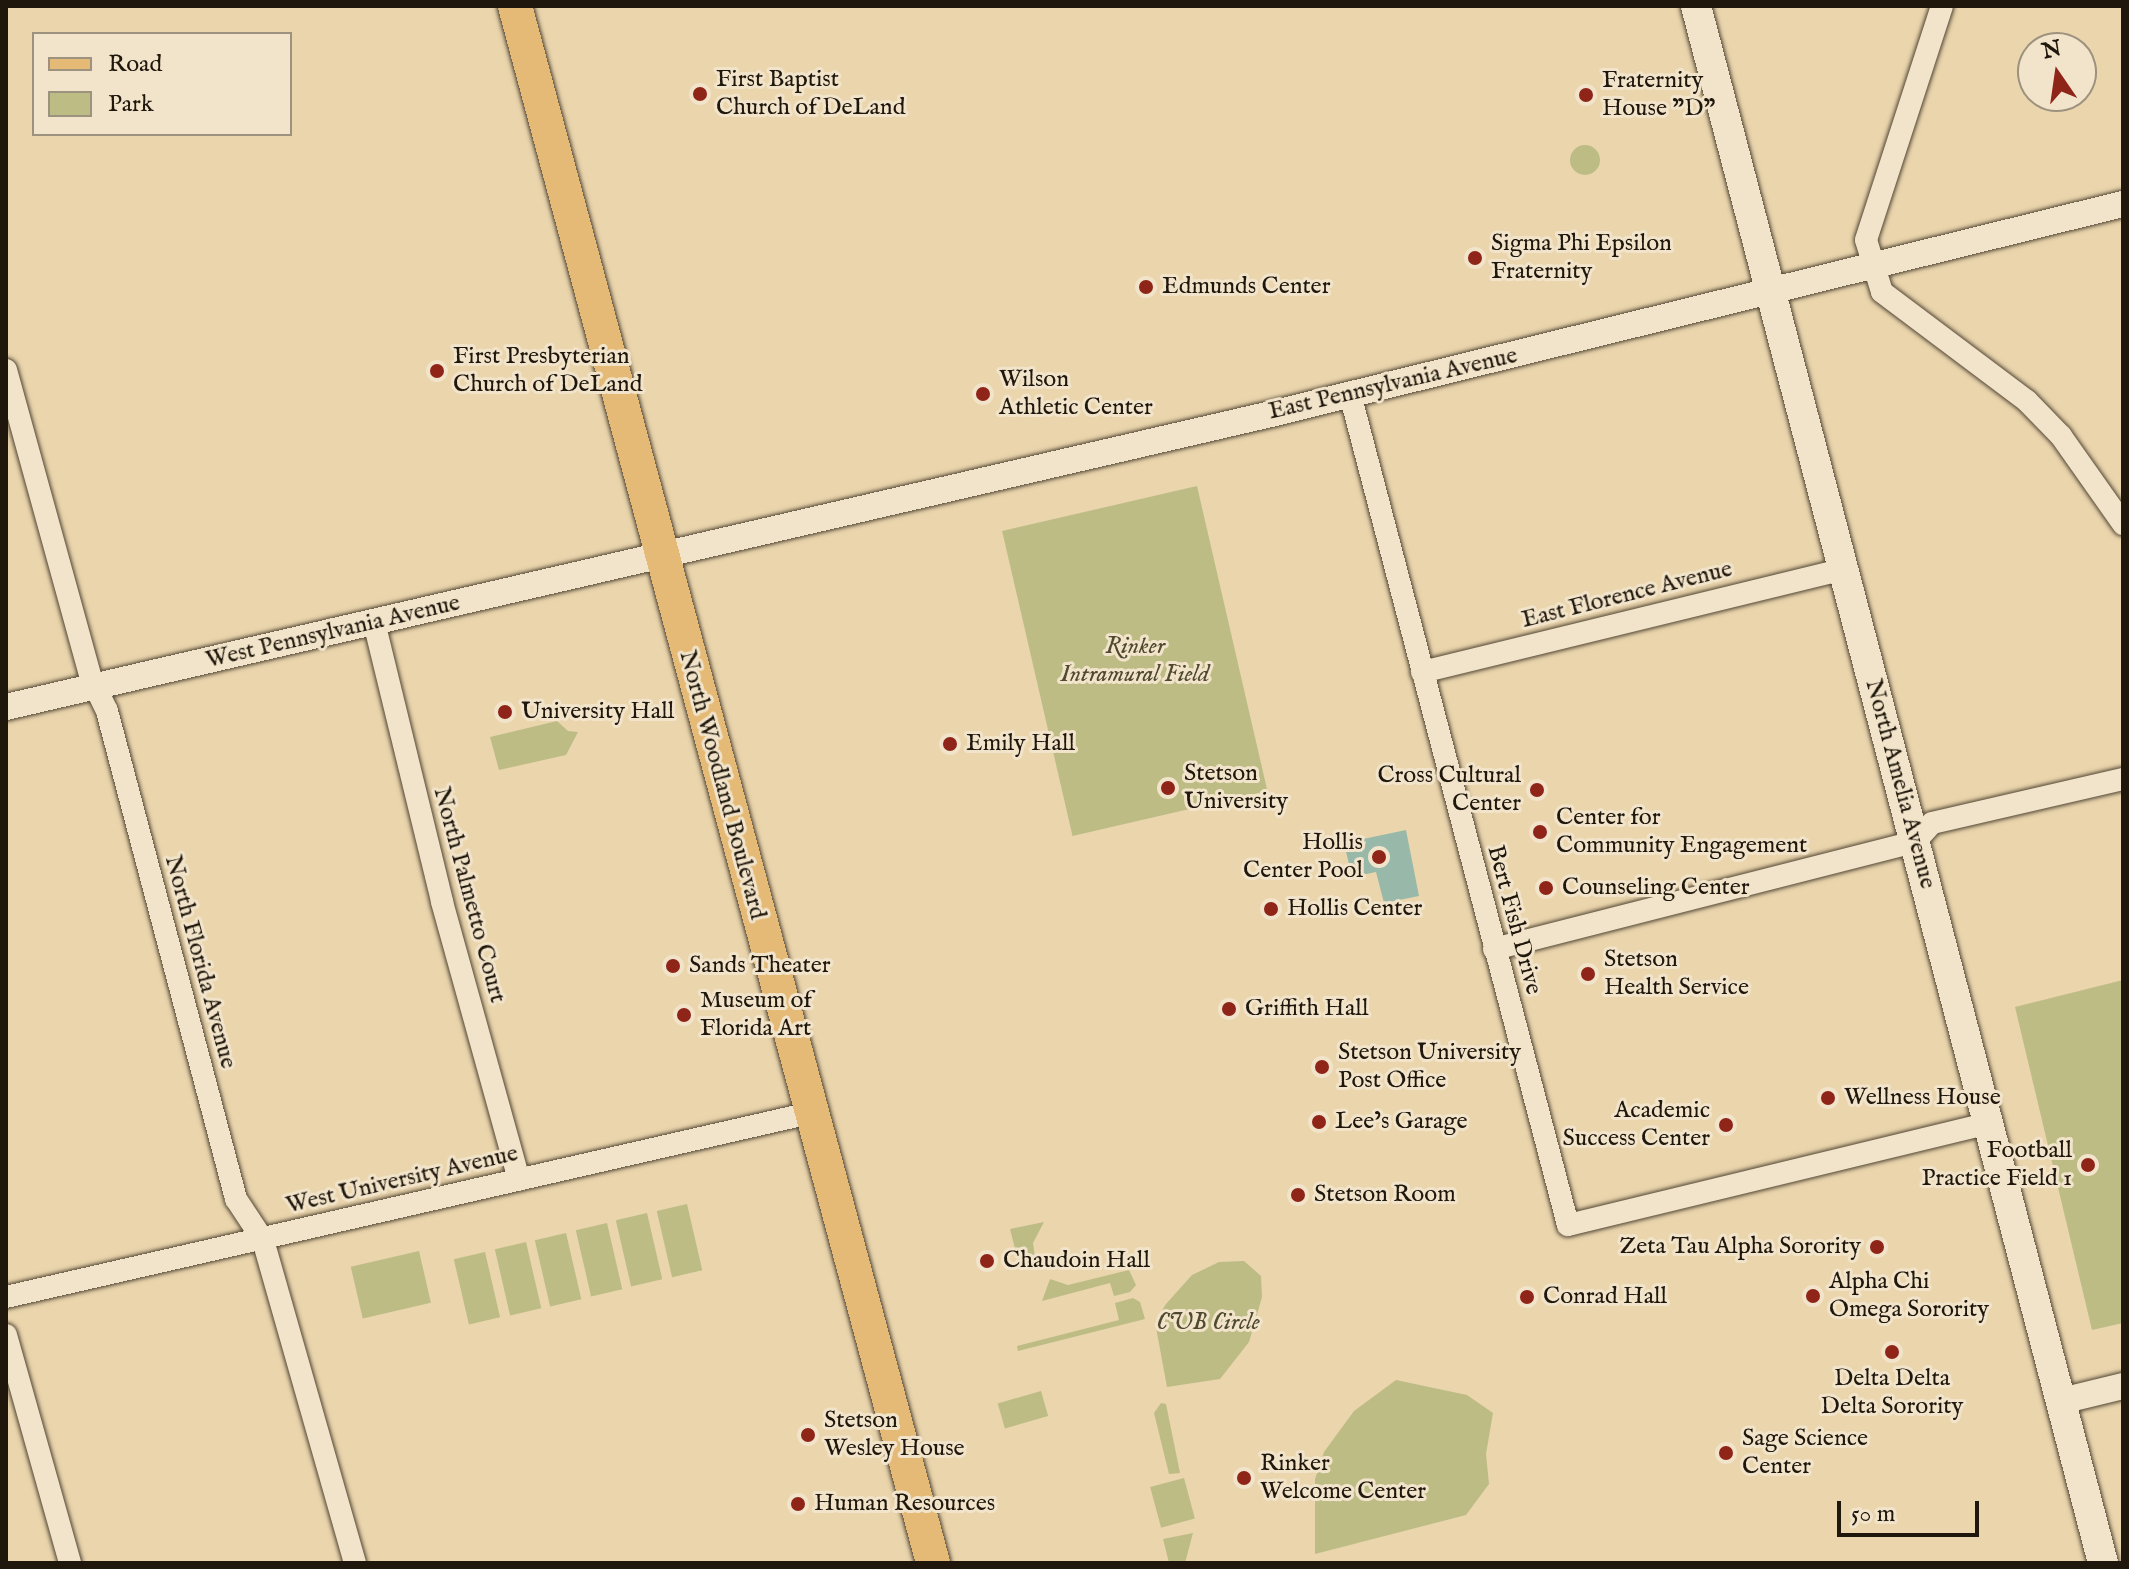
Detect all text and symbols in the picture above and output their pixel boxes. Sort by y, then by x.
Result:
legend [32,32,292,136]
north arrow [2017,32,2097,112]
text: N [2040,35,2064,66]
text: Road [108,49,162,80]
place label: First Baptist Church of DeLand [716,66,905,122]
place label: Fraternity House "D" [1602,67,1715,123]
marker: First Baptist Church of DeLand [691,85,709,103]
marker: Fraternity House "D" [1577,86,1595,104]
text: Park [108,89,154,120]
place label: Sigma Phi Epsilon Fraternity [1491,230,1672,286]
marker: Sigma Phi Epsilon Fraternity [1466,249,1484,267]
place label: Edmunds Center [1162,273,1330,301]
marker: Edmunds Center [1137,278,1155,296]
street label: East Pennsylvania Avenue [1266,341,1520,427]
place label: First Presbyterian Church of DeLand [453,343,642,399]
marker: First Presbyterian Church of DeLand [428,362,446,380]
place label: Wilson Athletic Center [999,366,1153,422]
marker: Wilson Athletic Center [974,385,992,403]
street label: East Florence Avenue [1519,555,1735,635]
street label: West Pennsylvania Avenue [203,589,463,675]
park label: Rinker Intramural Field [1061,633,1209,689]
street label: North Woodland Boulevard [672,647,772,923]
street label: North Amelia Avenue [1858,676,1942,892]
place label: University Hall [521,698,674,726]
marker: University Hall [496,703,514,721]
place label: Emily Hall [966,730,1075,758]
marker: Emily Hall [941,735,959,753]
place label: Stetson University [1184,760,1288,816]
place label: Cross Cultural Center [1377,762,1521,818]
marker: Stetson University [1159,779,1177,797]
marker: Cross Cultural Center [1528,781,1546,799]
street label: North Palmetto Court [426,784,512,1006]
place label: Center for Community Engagement [1556,804,1807,860]
marker: Center for Community Engagement [1531,823,1549,841]
place label: Hollis Center Pool [1243,829,1363,885]
street label: Bert Fish Drive [1480,842,1548,998]
marker: Hollis Center Pool [1370,848,1388,866]
street label: North Florida Avenue [158,852,242,1072]
place label: Counseling Center [1562,874,1750,902]
marker: Counseling Center [1537,879,1555,897]
place label: Hollis Center [1287,895,1422,923]
marker: Hollis Center [1262,900,1280,918]
place label: Stetson Health Service [1604,946,1749,1002]
place label: Sands Theater [689,952,831,980]
marker: Sands Theater [664,957,682,975]
marker: Stetson Health Service [1579,965,1597,983]
place label: Museum of Florida Art [700,987,812,1043]
place label: Griffith Hall [1245,995,1368,1023]
marker: Griffith Hall [1220,1000,1238,1018]
marker: Museum of Florida Art [675,1006,693,1024]
place label: Stetson University Post Office [1338,1039,1521,1095]
marker: Stetson University Post Office [1313,1058,1331,1076]
place label: Wellness House [1844,1084,2001,1112]
marker: Wellness House [1819,1089,1837,1107]
place label: Academic Success Center [1563,1097,1710,1153]
place label: Lee’s Garage [1335,1108,1467,1136]
marker: Lee’s Garage [1310,1113,1328,1131]
marker: Academic Success Center [1717,1116,1735,1134]
place label: Football Practice Field 1 [1921,1137,2072,1193]
street label: West University Avenue [283,1139,521,1221]
marker: Football Practice Field 1 [2079,1156,2097,1174]
place label: Stetson Room [1314,1181,1456,1209]
marker: Stetson Room [1289,1186,1307,1204]
place label: Zeta Tau Alpha Sorority [1619,1233,1861,1261]
marker: Zeta Tau Alpha Sorority [1868,1238,1886,1256]
place label: Chaudoin Hall [1003,1247,1150,1275]
marker: Chaudoin Hall [978,1252,996,1270]
place label: Alpha Chi Omega Sorority [1829,1268,1989,1324]
place label: Conrad Hall [1543,1283,1667,1311]
marker: Alpha Chi Omega Sorority [1804,1287,1822,1305]
marker: Conrad Hall [1518,1288,1536,1306]
park label: CUB Circle [1156,1309,1260,1337]
marker: Delta Delta Delta Sorority [1883,1343,1901,1361]
place label: Delta Delta Delta Sorority [1821,1365,1963,1421]
place label: Stetson Wesley House [824,1407,965,1463]
place label: Sage Science Center [1742,1425,1868,1481]
marker: Stetson Wesley House [799,1426,817,1444]
marker: Sage Science Center [1717,1444,1735,1462]
place label: Rinker Welcome Center [1260,1450,1426,1506]
marker: Rinker Welcome Center [1235,1469,1253,1487]
scale bar [1841,1485,1983,1535]
place label: Human Resources [814,1490,995,1518]
marker: Human Resources [789,1495,807,1513]
text: 50 m [1851,1499,1895,1530]

